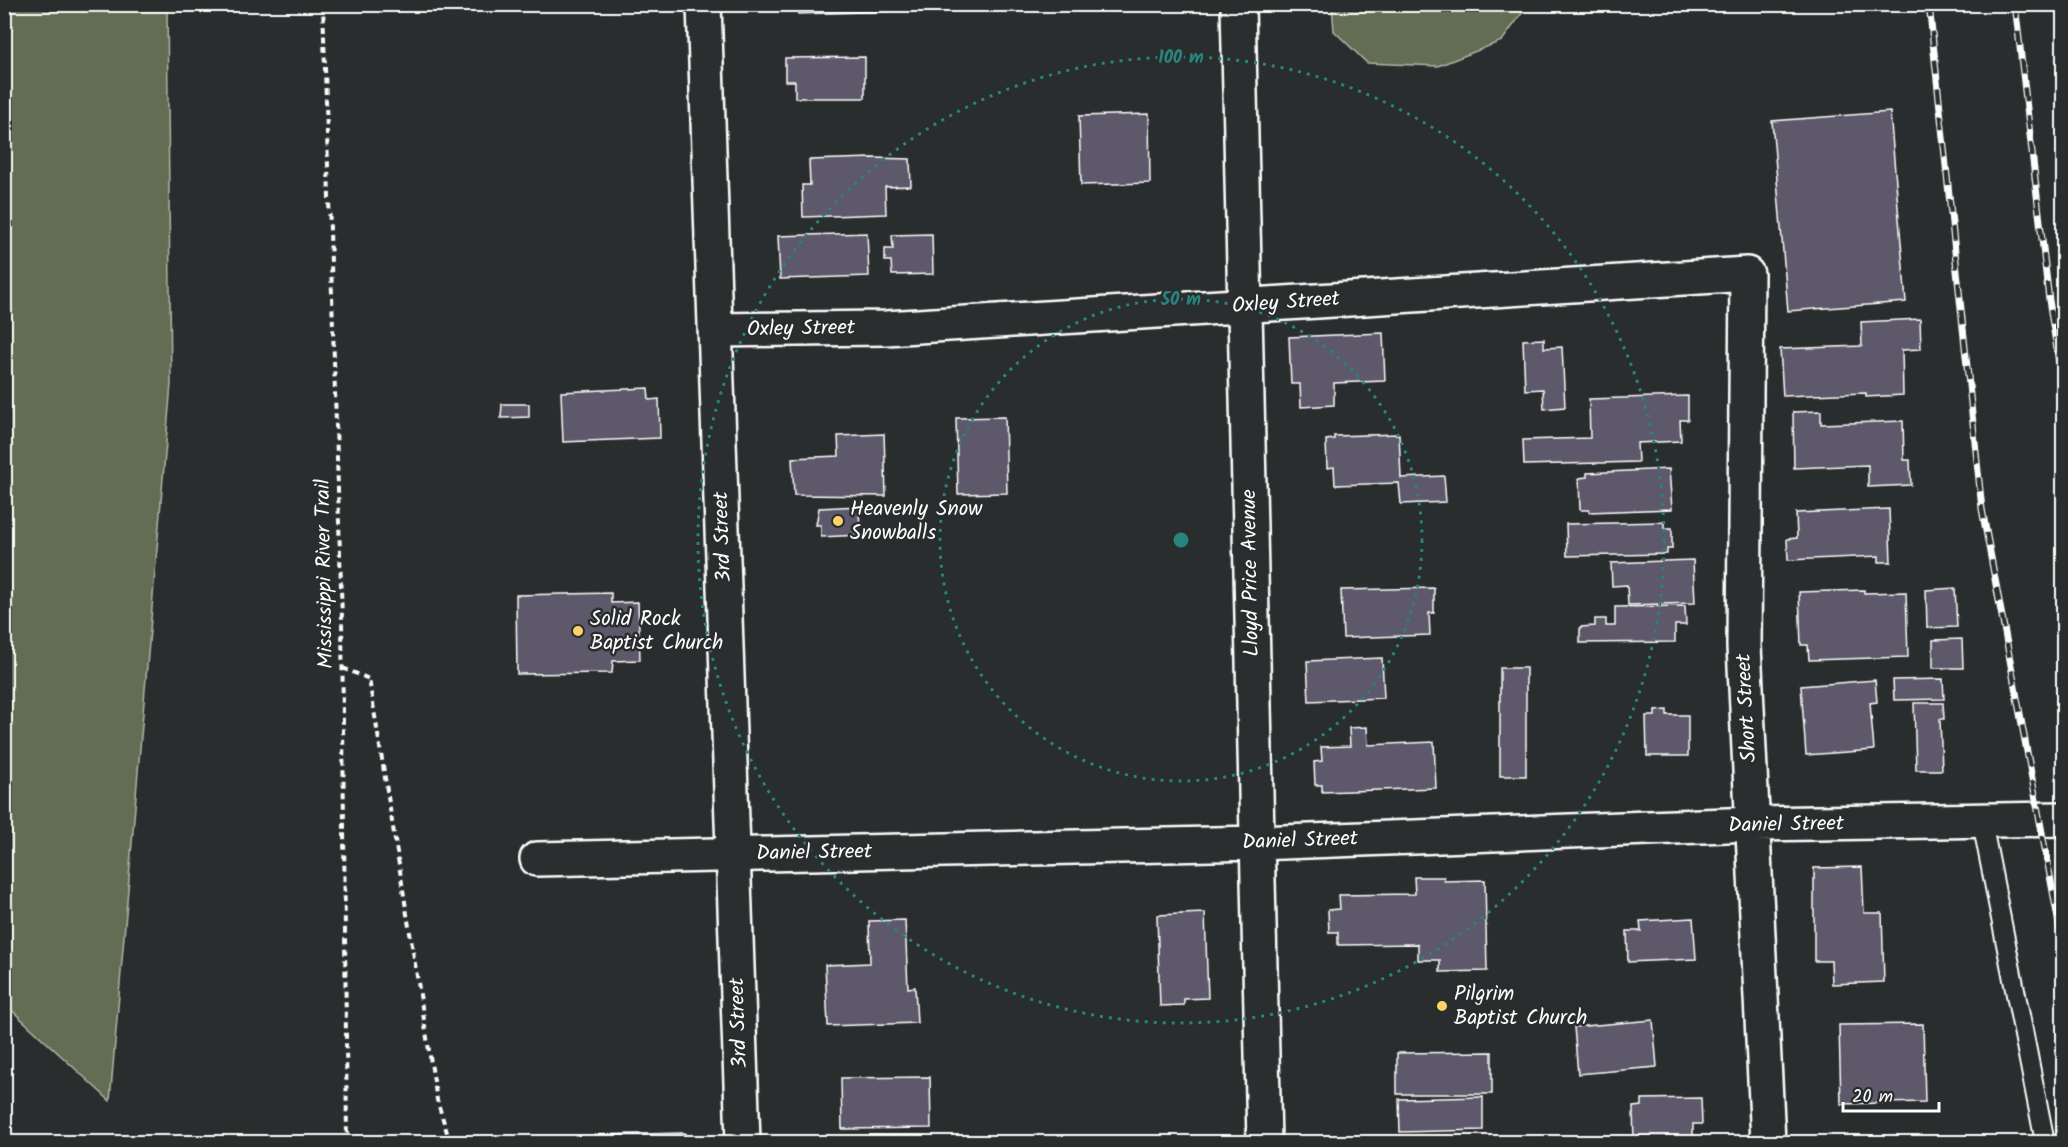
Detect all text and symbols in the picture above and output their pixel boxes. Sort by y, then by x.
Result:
text: 100 m [1158,44,1204,73]
street label: Oxley Street [1231,283,1342,323]
text: 50 m [1160,286,1201,315]
street label: Oxley Street [747,312,856,346]
street label: Mississippi River Trail [307,479,343,669]
street label: Lloyd Price Avenue [1233,489,1269,657]
street label: 3rd Street [705,490,741,583]
place label: Heavenly Snow Snowballs [850,493,983,550]
marker: Heavenly Snow Snowballs [831,514,845,528]
centre of rings [1171,530,1191,550]
place label: Solid Rock Baptist Church [590,603,723,660]
marker: Solid Rock Baptist Church [571,624,585,638]
street label: Short Street [1728,652,1766,763]
street label: Daniel Street [1728,807,1845,843]
street label: Daniel Street [1242,822,1359,860]
street label: Daniel Street [756,835,873,871]
street label: 3rd Street [721,976,757,1069]
place label: Pilgrim Baptist Church [1454,978,1587,1035]
marker: Pilgrim Baptist Church [1435,999,1449,1013]
scale bar [1843,1075,1939,1113]
text: 20 m [1852,1083,1893,1112]

